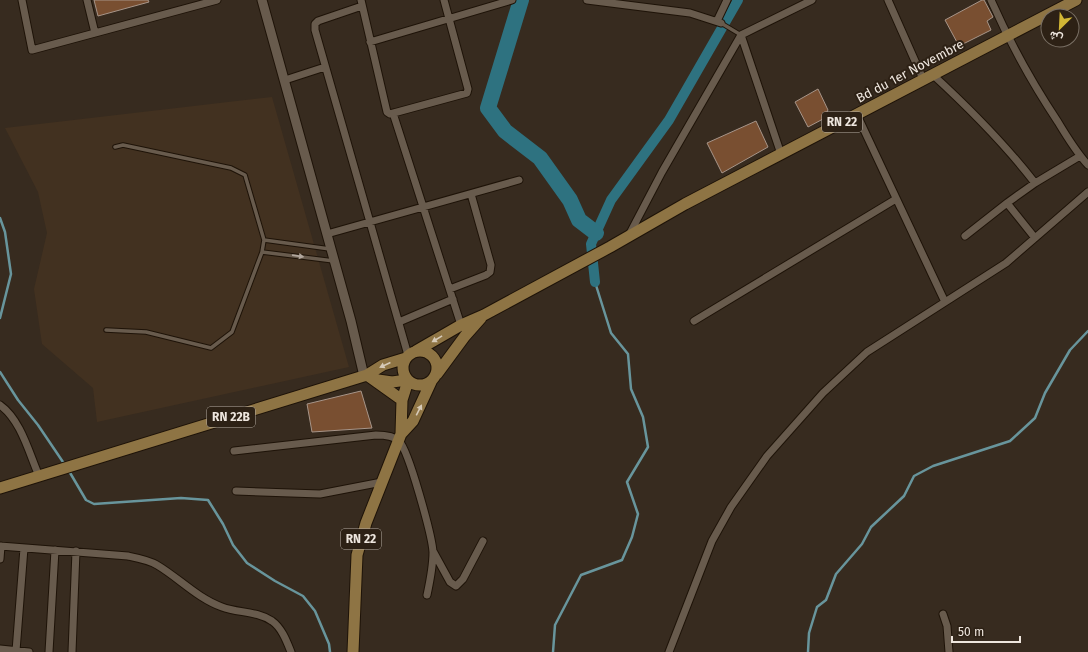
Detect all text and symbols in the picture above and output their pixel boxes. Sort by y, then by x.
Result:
north arrow [1040,8,1080,48]
text: ش [1047,28,1065,45]
street label: Bd du 1er Novembre [854,36,966,106]
road number: RN 22 [822,112,862,132]
one-way arrow [292,253,304,259]
one-way arrow [431,335,443,342]
one-way arrow [380,362,391,368]
one-way arrow [416,404,422,415]
road number: RN 22B [207,407,255,427]
road number: RN 22 [341,529,381,549]
scale bar [952,618,1020,644]
text: 50 m [958,625,984,639]

